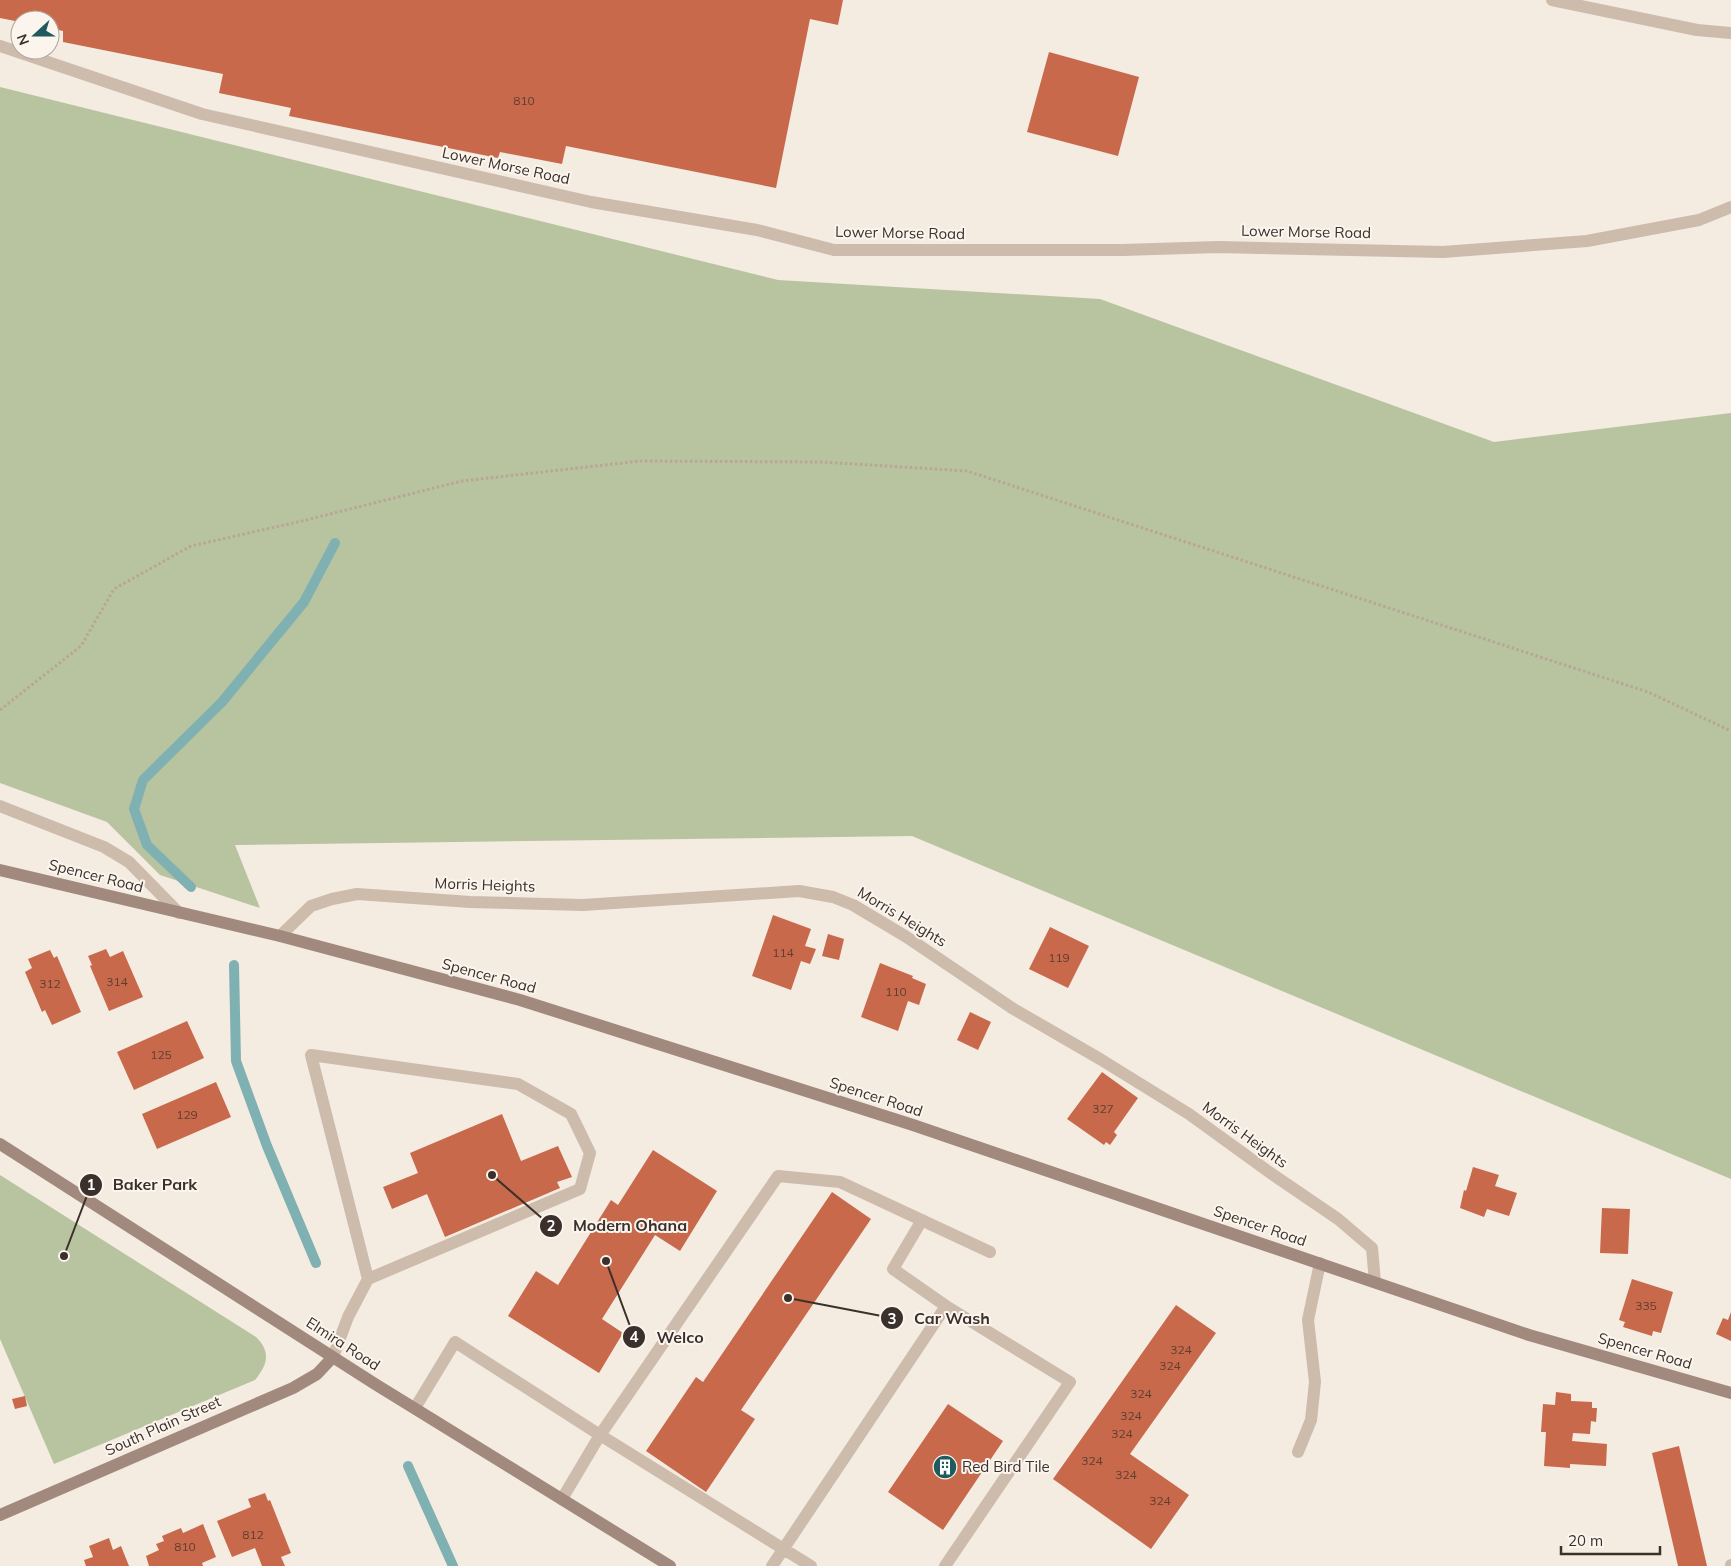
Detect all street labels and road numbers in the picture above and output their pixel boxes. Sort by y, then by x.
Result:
street label: Lower Morse Road [440,143,572,188]
street label: Lower Morse Road [1241,221,1371,242]
street label: Lower Morse Road [835,222,965,243]
street label: Spencer Road [47,855,145,896]
street label: Morris Heights [434,873,536,896]
street label: Morris Heights [854,882,950,951]
street label: Spencer Road [440,954,538,997]
street label: Spencer Road [827,1073,925,1121]
street label: Morris Heights [1199,1097,1292,1172]
street label: Spencer Road [1211,1201,1309,1250]
street label: Elmira Road [303,1313,384,1374]
street label: Spencer Road [1596,1328,1694,1373]
street label: South Plain Street [102,1392,224,1460]

